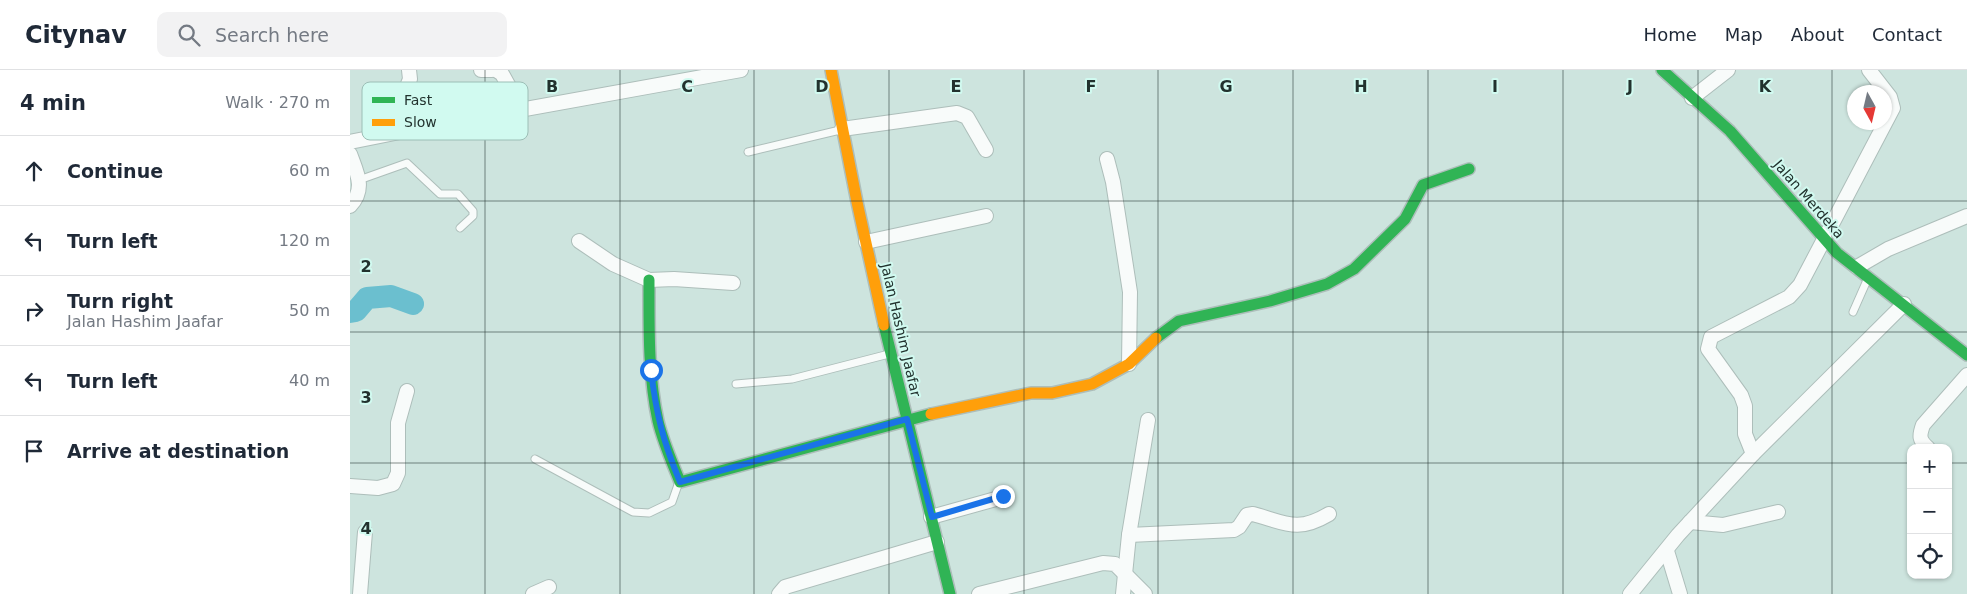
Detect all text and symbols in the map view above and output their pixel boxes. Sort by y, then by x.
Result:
search box [157,12,507,57]
text: Citynav [25,21,127,49]
icon: search [175,21,203,49]
text: Search here [215,24,329,46]
text: Home [1644,24,1697,45]
text: Map [1725,24,1763,45]
text: About [1791,24,1844,45]
text: Contact [1872,24,1942,45]
text: B [546,77,558,96]
text: C [681,77,693,96]
text: D [815,77,829,96]
text: E [951,77,961,96]
text: F [1086,77,1096,96]
text: G [1219,77,1233,96]
text: H [1354,77,1368,96]
text: I [1492,77,1498,96]
text: J [1626,77,1633,96]
text: K [1759,77,1772,96]
legend [362,82,528,140]
north arrow [1847,85,1892,130]
text: 4 min [20,91,86,115]
text: Fast [404,92,433,108]
text: Walk · 270 m [225,93,330,112]
text: Slow [404,114,437,130]
street label: Jalan Merdeka [1770,156,1847,241]
icon: ahead [20,157,48,185]
text: Continue [67,160,163,182]
text: 60 m [289,161,330,180]
icon: left [20,227,48,255]
text: Turn left [67,230,158,252]
text: 120 m [279,231,330,250]
text: 2 [360,257,372,276]
street label: Jalan Hashim Jaafar [878,261,924,398]
text: Turn right [67,290,173,312]
icon: right [20,297,48,325]
text: 50 m [289,301,330,320]
text: Jalan Hashim Jaafar [67,312,223,331]
route start [640,359,663,382]
icon: left [20,367,48,395]
text: Turn left [67,370,158,392]
text: 40 m [289,371,330,390]
text: 3 [360,388,372,407]
icon: arrive [20,437,48,465]
text: Arrive at destination [67,440,289,462]
map controls [1907,444,1952,579]
button: + [1907,444,1952,489]
route end [992,485,1015,508]
button: − [1907,489,1952,534]
text: 4 [360,519,372,538]
button: locate [1907,534,1952,579]

